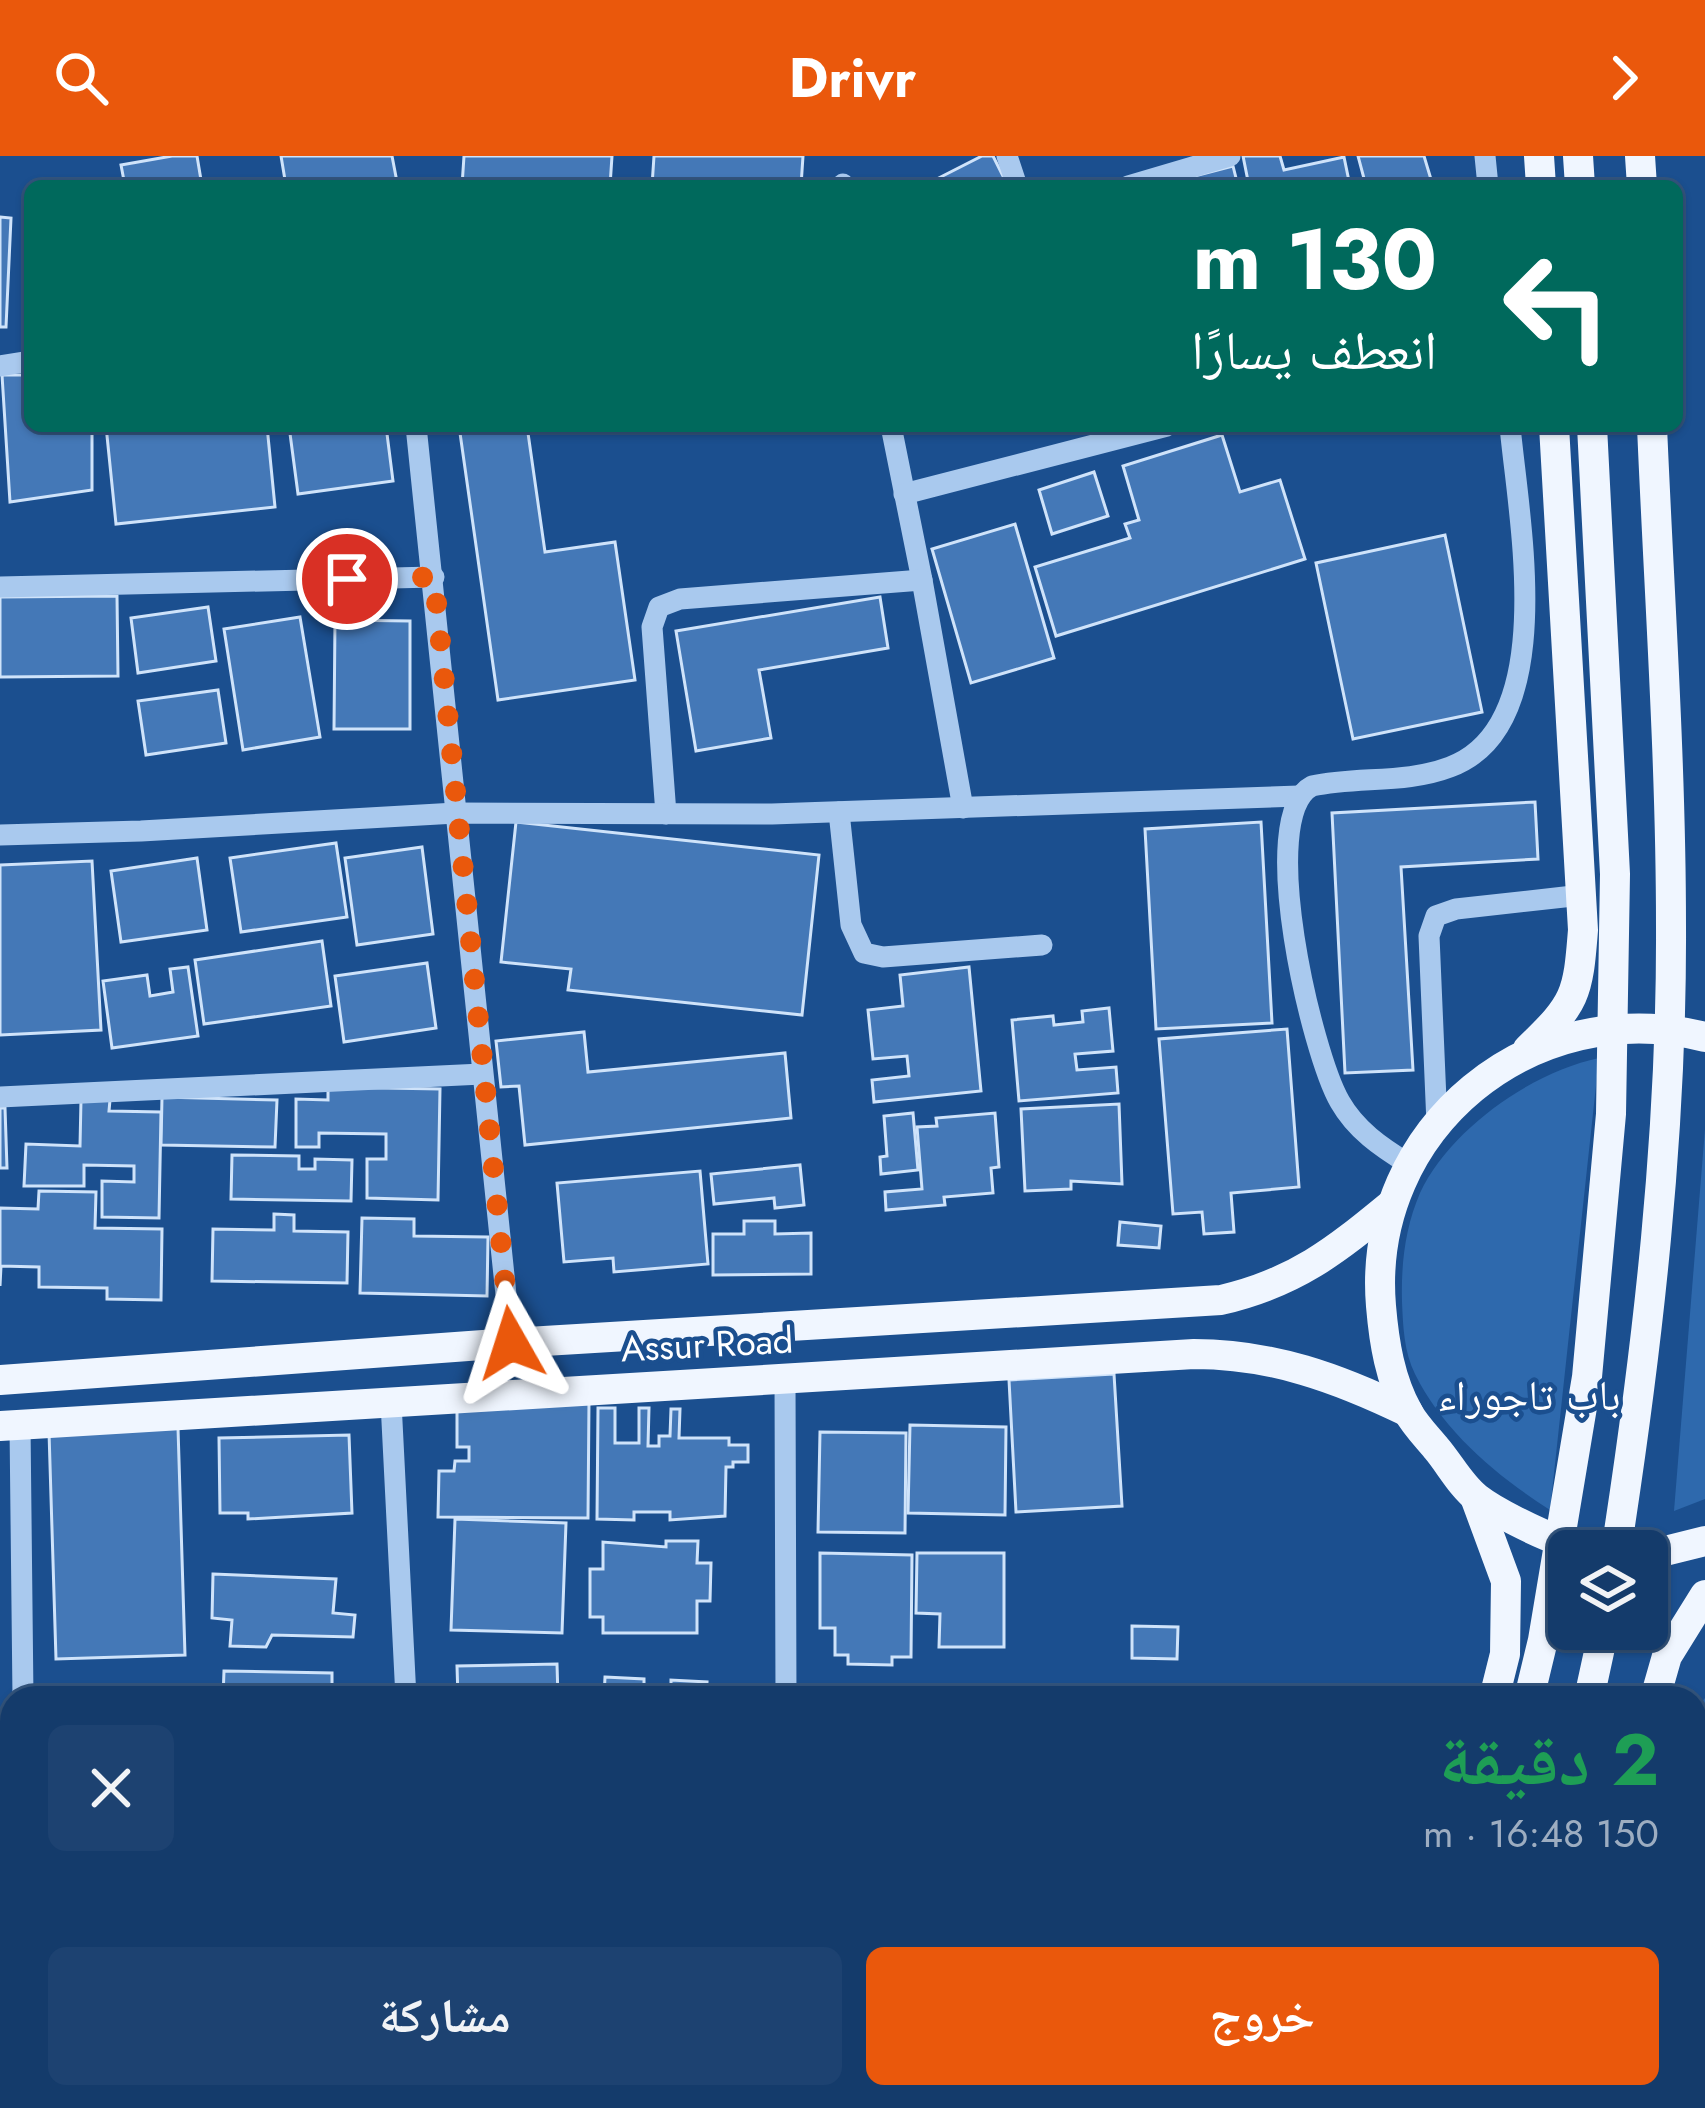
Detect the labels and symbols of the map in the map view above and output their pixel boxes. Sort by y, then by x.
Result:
pin [296,528,398,630]
position arrow [448,1280,574,1406]
street label: Assur Road [620,1314,794,1374]
district label: باب تاجوراء [1437,1365,1621,1426]

